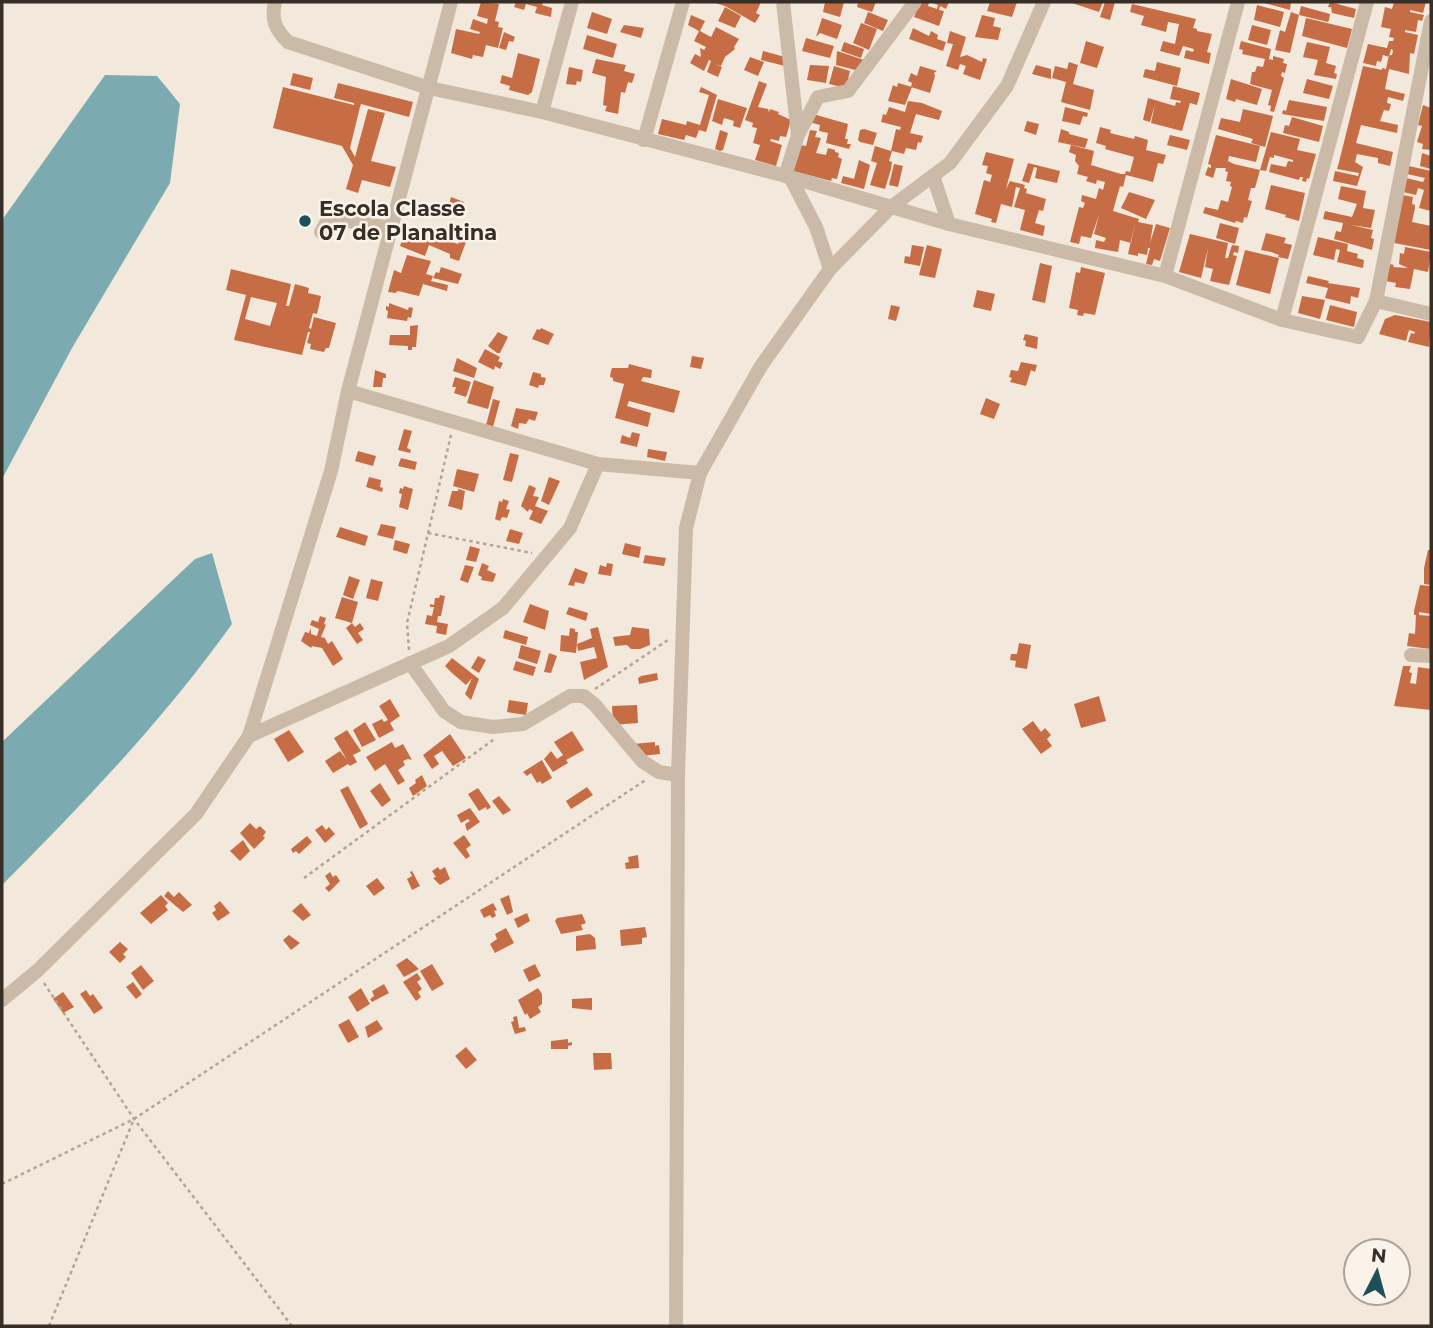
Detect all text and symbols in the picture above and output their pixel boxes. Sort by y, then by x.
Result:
place label: Escola Classe 07 de Planaltina [319,196,497,245]
marker: Escola Classe 07 de Planaltina [297,213,313,229]
north arrow [1342,1237,1412,1307]
text: N [1370,1243,1388,1268]

